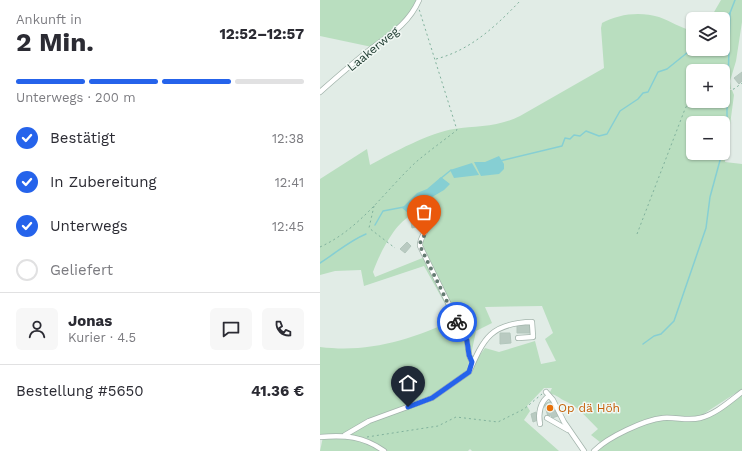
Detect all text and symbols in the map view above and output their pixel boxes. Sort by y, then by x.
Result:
text: Ankunft in [16,12,82,27]
map controls [686,12,730,160]
button: layers [686,12,730,56]
street label: Laakerweg [344,24,402,74]
text: 12:52–12:57 [219,25,304,43]
text: 2 Min. [16,27,94,57]
button: + [686,64,730,108]
text: Unterwegs · 200 m [16,90,136,105]
button: − [686,116,730,160]
icon: check [16,127,38,149]
text: Bestätigt [50,129,115,147]
text: 12:38 [272,131,304,146]
icon: check [16,171,38,193]
text: In Zubereitung [50,173,157,191]
text: 12:41 [275,175,304,190]
pin [407,195,441,236]
icon: bag [413,201,435,223]
icon: check [16,215,38,237]
text: Unterwegs [50,217,128,235]
text: 12:45 [272,219,304,234]
text: Geliefert [50,261,113,279]
courier [437,302,477,342]
button: person [16,308,58,350]
button: chat [210,308,252,350]
button: phone [262,308,304,350]
icon: bike [446,311,468,333]
text: Jonas [68,312,112,330]
text: Kurier · 4.5 [68,330,136,345]
pin [391,366,425,407]
icon: home [397,372,419,394]
text: Bestellung #5650 [16,382,144,400]
text: 41.36 € [251,382,304,400]
place label: Op dä Höh [558,401,620,415]
marker: Op dä Höh [545,403,555,413]

